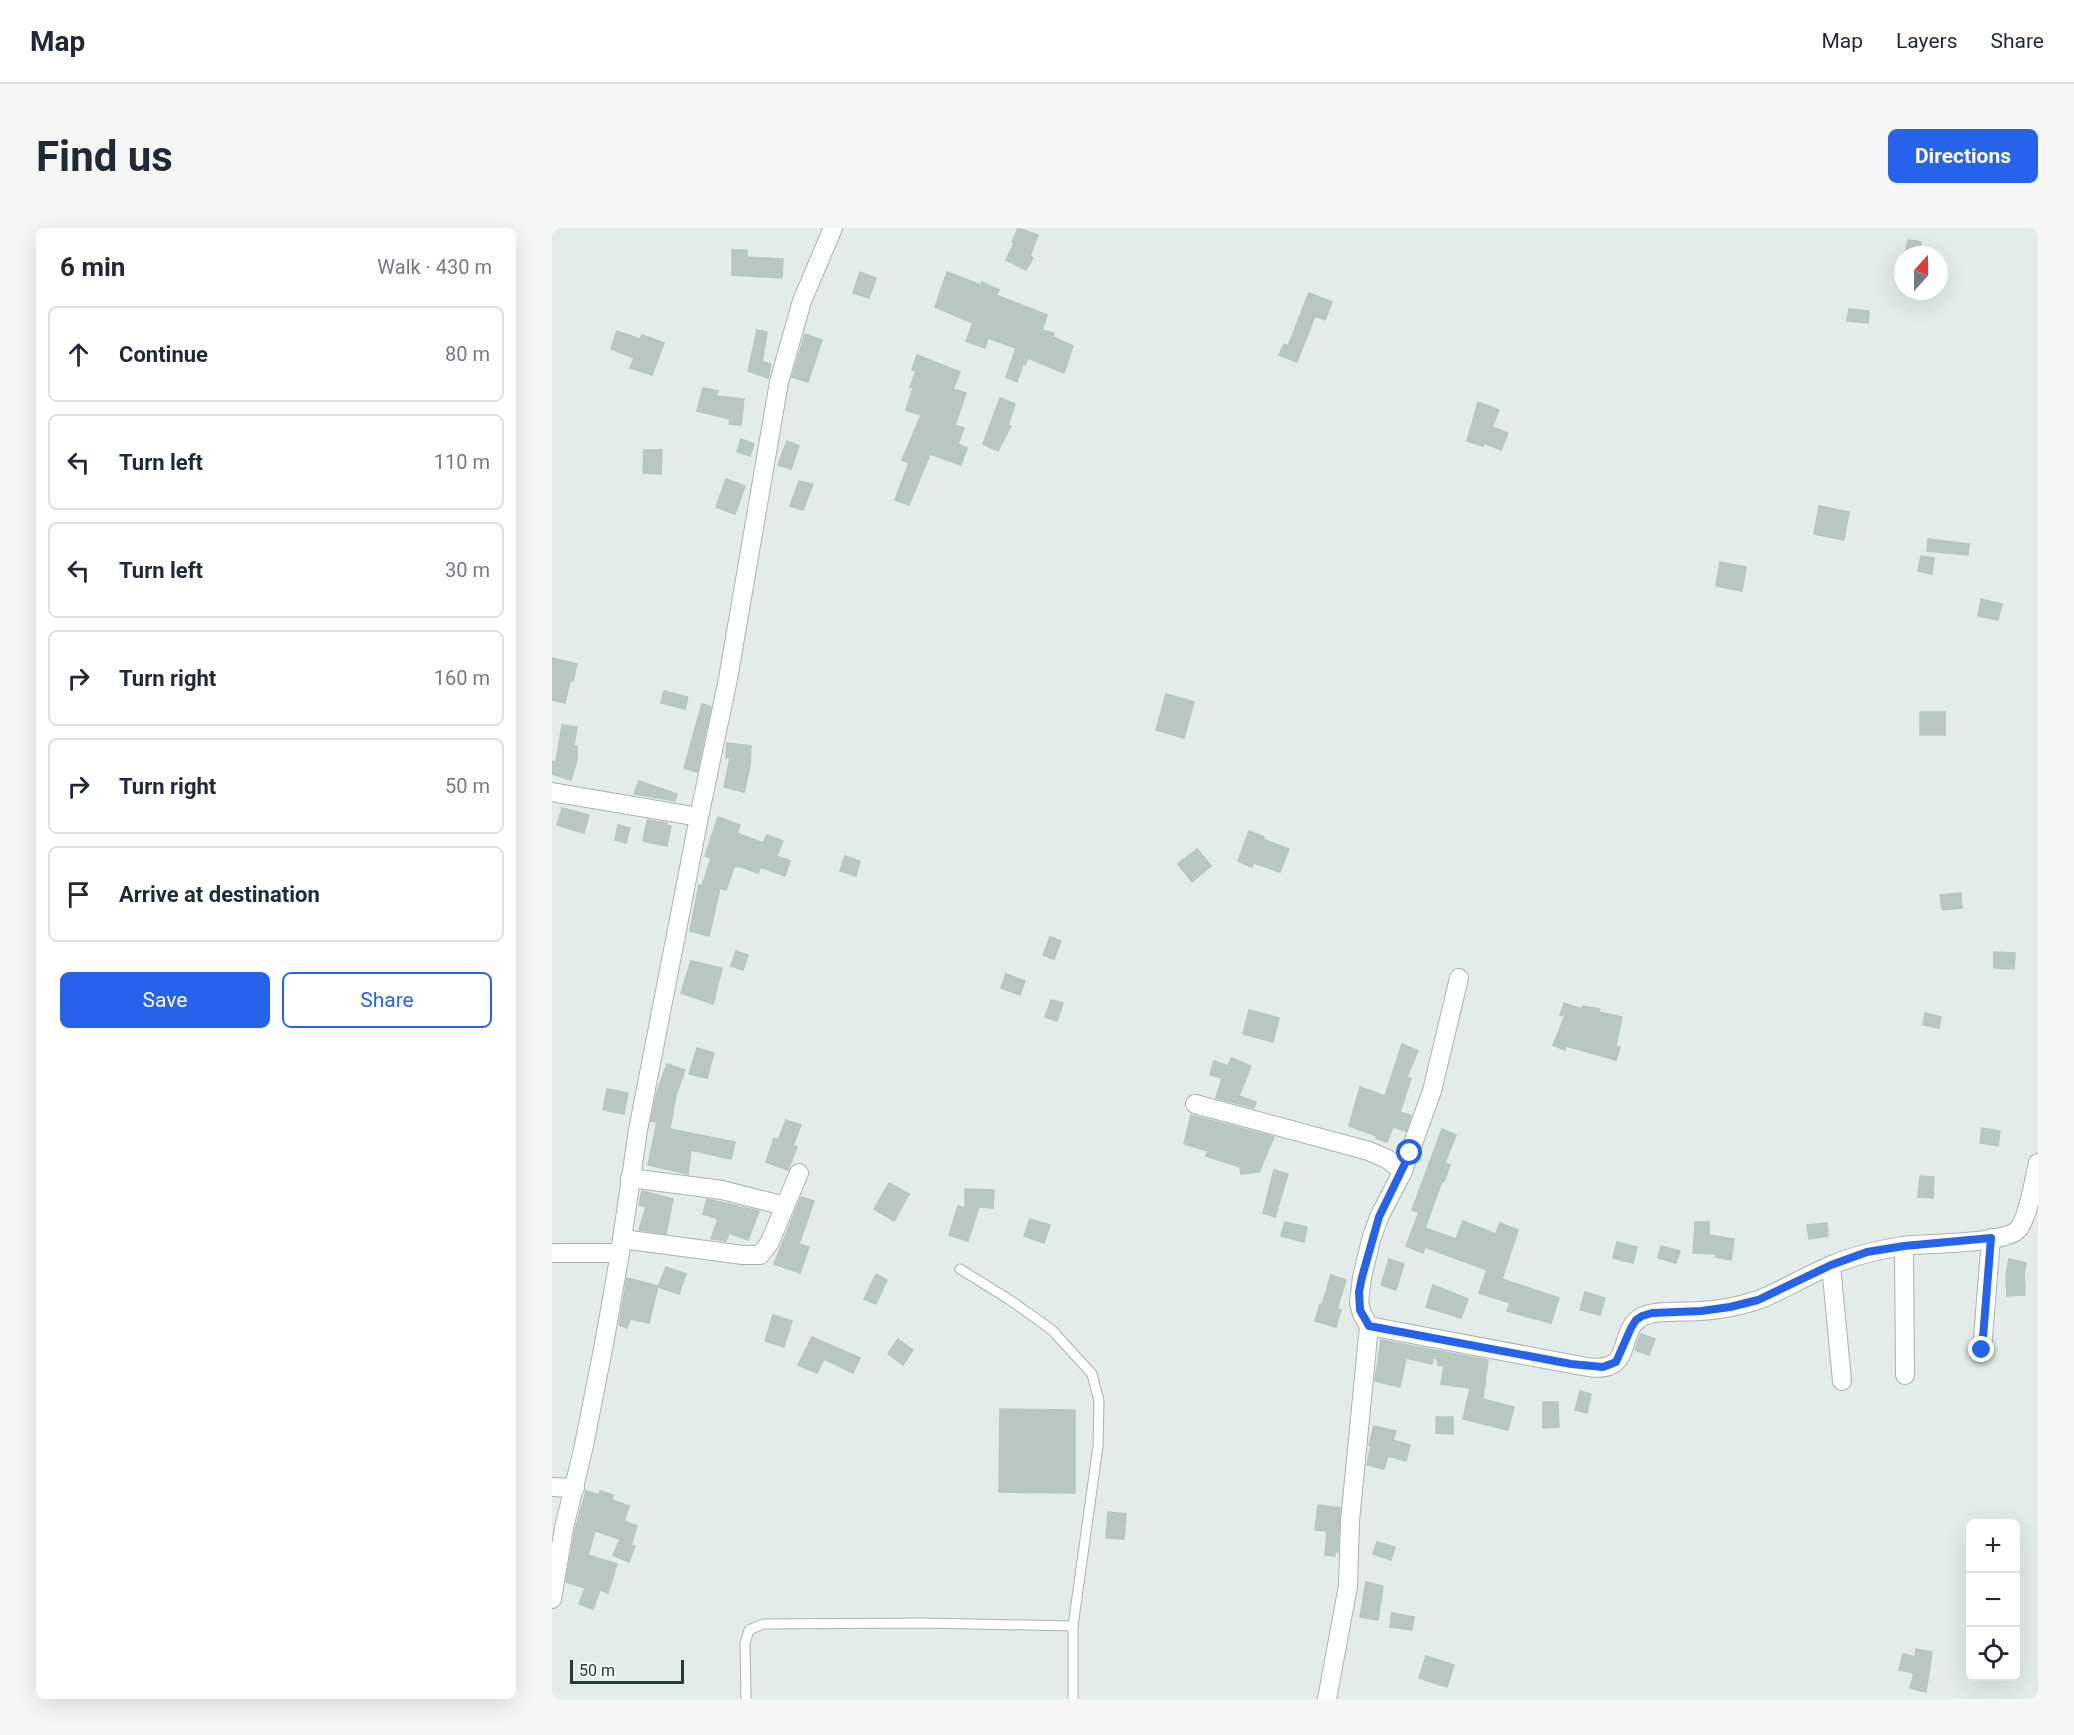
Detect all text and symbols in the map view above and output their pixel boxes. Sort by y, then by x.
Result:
text: Map [30,25,85,58]
text: Map [1821,29,1863,53]
text: Layers [1896,29,1957,53]
text: Share [1990,29,2044,53]
button: Directions [1888,129,2038,183]
text: Find us [36,132,173,181]
north arrow [1894,246,1948,300]
text: 6 min [60,252,125,282]
text: Walk · 430 m [377,255,492,279]
icon: ahead [62,338,95,371]
text: Continue [119,342,208,367]
text: 80 m [445,342,490,366]
icon: left [62,446,95,479]
text: Turn left [119,450,203,475]
text: 110 m [434,450,490,474]
icon: left [62,554,95,587]
text: Turn left [119,558,203,583]
text: 30 m [445,558,490,582]
icon: right [62,662,95,695]
text: Turn right [119,666,216,691]
text: 160 m [434,666,490,690]
icon: right [62,770,95,803]
text: Turn right [119,774,216,799]
text: 50 m [445,774,490,798]
icon: arrive [62,878,95,911]
text: Arrive at destination [119,882,320,907]
button: Save [60,972,270,1028]
button: Share [282,972,492,1028]
route start [1396,1139,1422,1165]
route end [1968,1336,1994,1362]
map controls [1966,1519,2020,1681]
button: + [1966,1519,2020,1573]
button: − [1966,1573,2020,1627]
button: locate [1966,1627,2020,1681]
scale bar [570,1657,684,1684]
text: 50 m [579,1661,615,1680]

